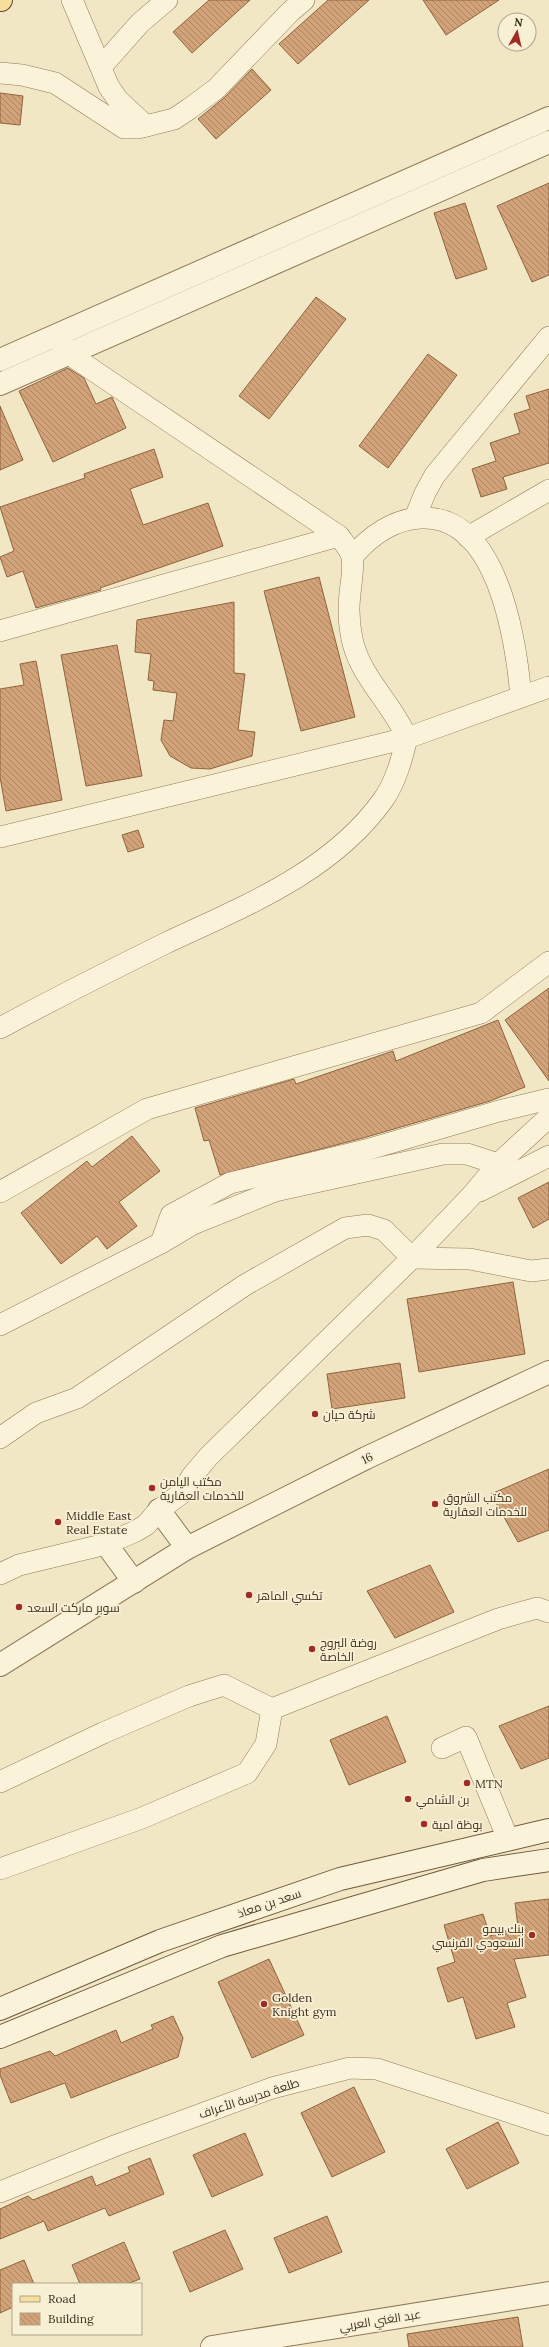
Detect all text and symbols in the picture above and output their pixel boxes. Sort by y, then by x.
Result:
north arrow [497,12,537,52]
text: N [513,15,524,30]
place label: شركة حيان [323,1407,376,1422]
marker: شركة حيان [310,1409,320,1419]
street label: 16 [359,1449,375,1467]
place label: مكتب اليامن للخدمات العقارية [160,1474,244,1503]
marker: مكتب اليامن للخدمات العقارية [147,1483,157,1493]
place label: مكتب الشروق للخدمات العقارية [443,1490,527,1519]
marker: مكتب الشروق للخدمات العقارية [430,1499,440,1509]
place label: Middle East Real Estate [66,1508,132,1537]
marker: Middle East Real Estate [53,1517,63,1527]
place label: تكسي الماهر [256,1588,323,1606]
marker: تكسي الماهر [244,1590,254,1600]
place label: سوبر ماركت السعد [27,1600,120,1615]
marker: سوبر ماركت السعد [14,1602,24,1612]
place label: روضة البروج الخاصة [320,1635,377,1664]
marker: روضة البروج الخاصة [307,1644,317,1654]
place label: MTN [475,1776,503,1791]
marker: MTN [462,1778,472,1788]
place label: بن الشامي [416,1792,469,1810]
marker: بن الشامي [403,1794,413,1804]
place label: بوظة امية [432,1817,483,1832]
marker: بوظة امية [419,1819,429,1829]
street label: سعد بن معاذ [235,1885,303,1921]
place label: بنك بيمو السعودي الفرنسي [432,1921,524,1953]
marker: بنك بيمو السعودي الفرنسي [527,1930,537,1940]
place label: Golden Knight gym [272,1990,337,2019]
marker: Golden Knight gym [259,1999,269,2009]
street label: طلعة مدرسة الأعراف [197,2075,301,2121]
legend [12,2283,142,2335]
text: Road [48,2291,76,2306]
street label: عبد الغني العربي [338,2306,422,2337]
text: Building [48,2311,94,2326]

